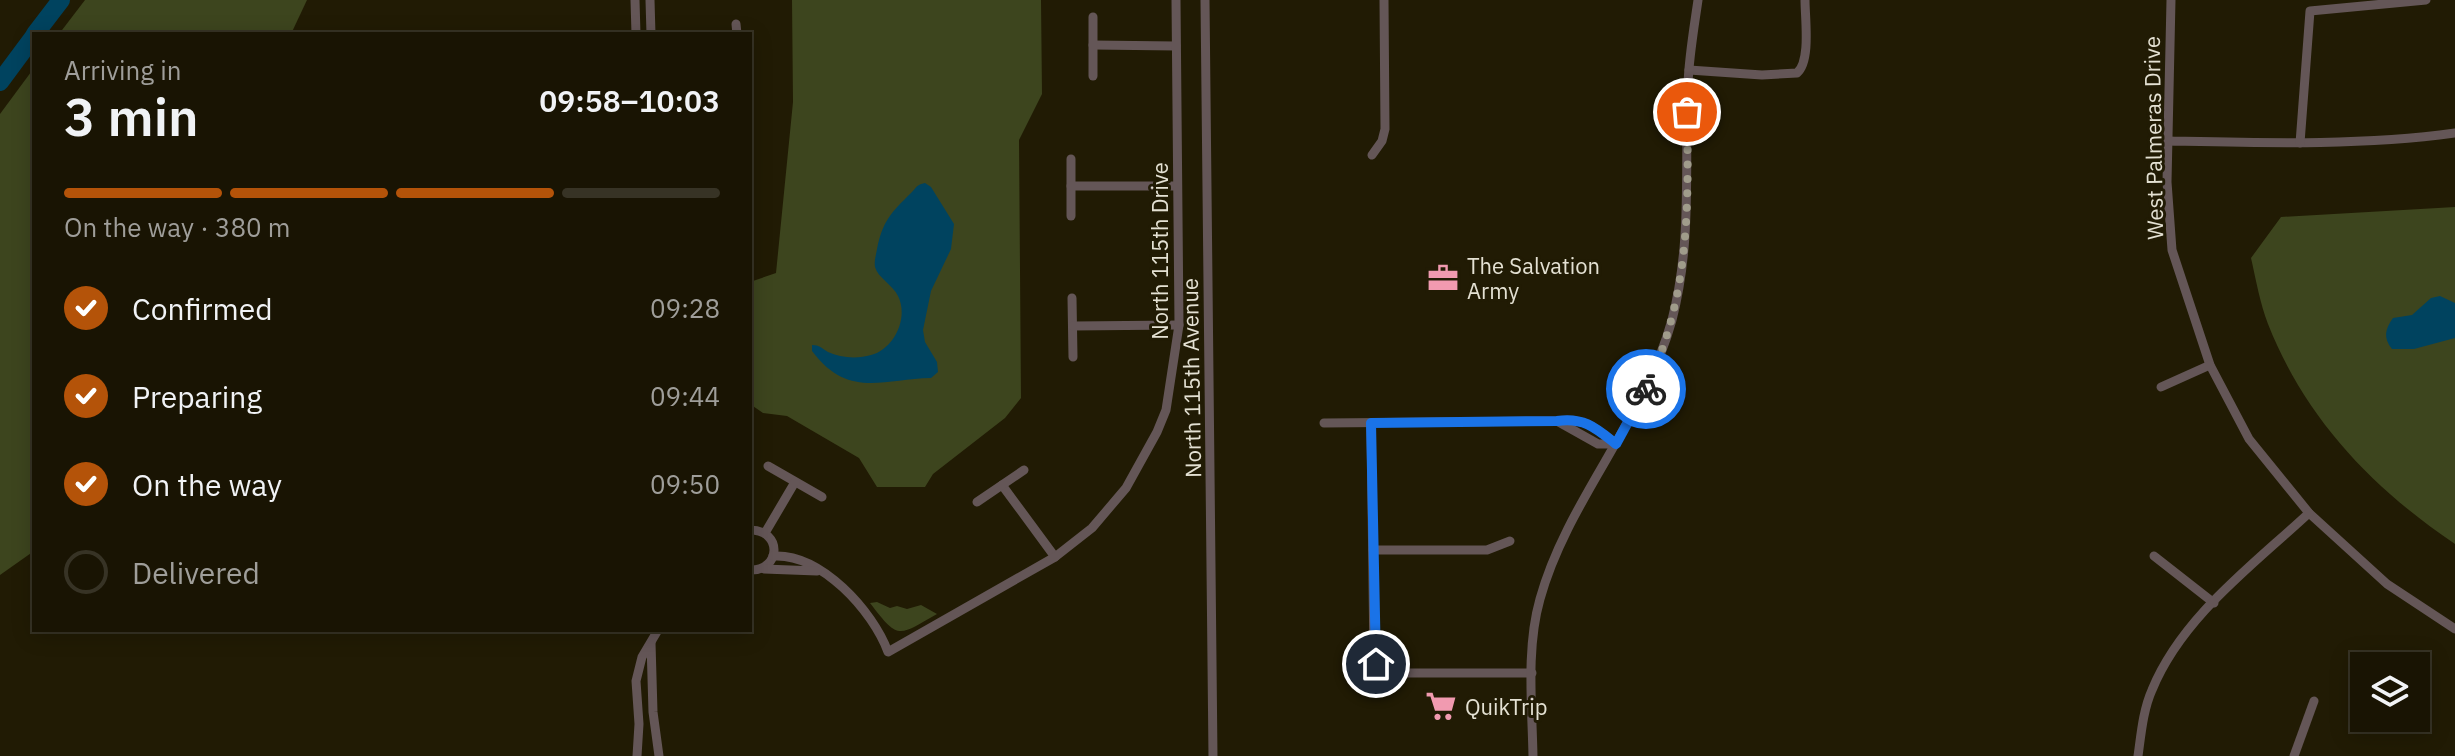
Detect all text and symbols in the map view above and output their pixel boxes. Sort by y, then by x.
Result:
street label: West Palmeras Drive [2137,36,2169,240]
text: Arriving in [64,53,181,87]
pin [1653,78,1721,146]
text: 09:58–10:03 [539,81,720,120]
text: 3 min [64,83,199,150]
icon: bag [1665,90,1709,134]
street label: North 115th Drive [1145,162,1174,340]
text: On the way · 380 m [64,210,290,244]
place label: The Salvation Army [1467,251,1600,305]
office icon: The Salvation Army [1426,261,1460,295]
street label: North 115th Avenue [1175,278,1207,478]
icon: check [64,286,108,330]
text: Confirmed [132,289,273,328]
text: 09:28 [650,291,720,325]
courier [1606,349,1686,429]
icon: bike [1624,367,1668,411]
icon: check [64,374,108,418]
text: Preparing [132,377,262,416]
text: 09:44 [650,379,720,413]
icon: check [64,462,108,506]
text: On the way [132,465,282,504]
text: 09:50 [650,467,720,501]
text: Delivered [132,553,260,592]
pin [1342,630,1410,698]
icon: home [1354,642,1398,686]
map controls [2350,652,2430,732]
button: layers [2350,652,2430,732]
supermarket icon: QuikTrip [1424,689,1458,723]
place label: QuikTrip [1465,692,1547,721]

